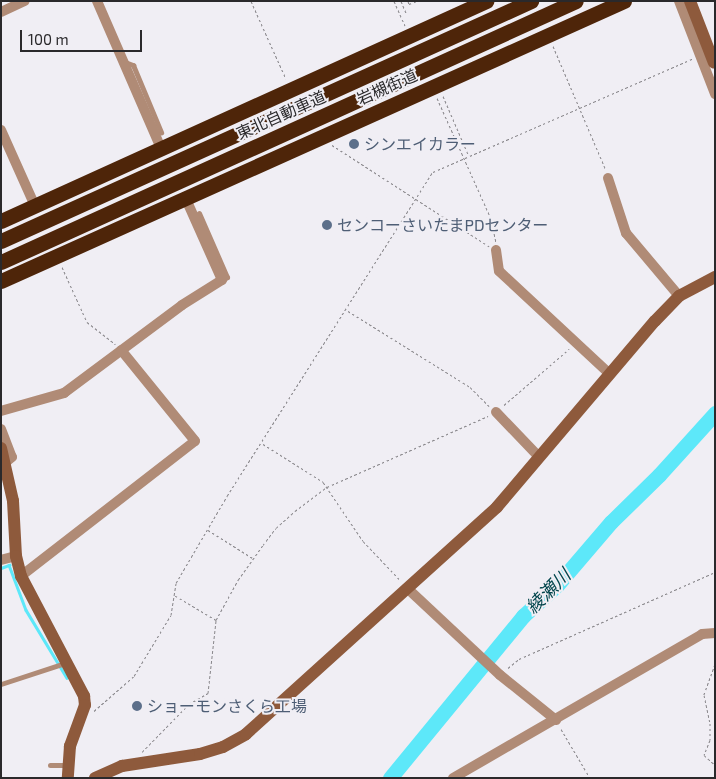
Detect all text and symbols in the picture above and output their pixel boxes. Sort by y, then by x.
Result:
scale bar [22,20,145,52]
text: 100 m [28,30,69,48]
street label: 岩槻街道 [354,65,420,109]
street label: 東北自動車道 [233,87,329,143]
place label: シンエイカラー [364,134,476,154]
marker: シンエイカラー [348,138,360,150]
place label: センコーさいたまPDセンター [337,215,549,235]
marker: センコーさいたまPDセンター [321,219,333,231]
water label: 綾瀬川 [521,564,575,618]
place label: ショーモンさくら工場 [147,696,307,716]
marker: ショーモンさくら工場 [131,700,143,712]

